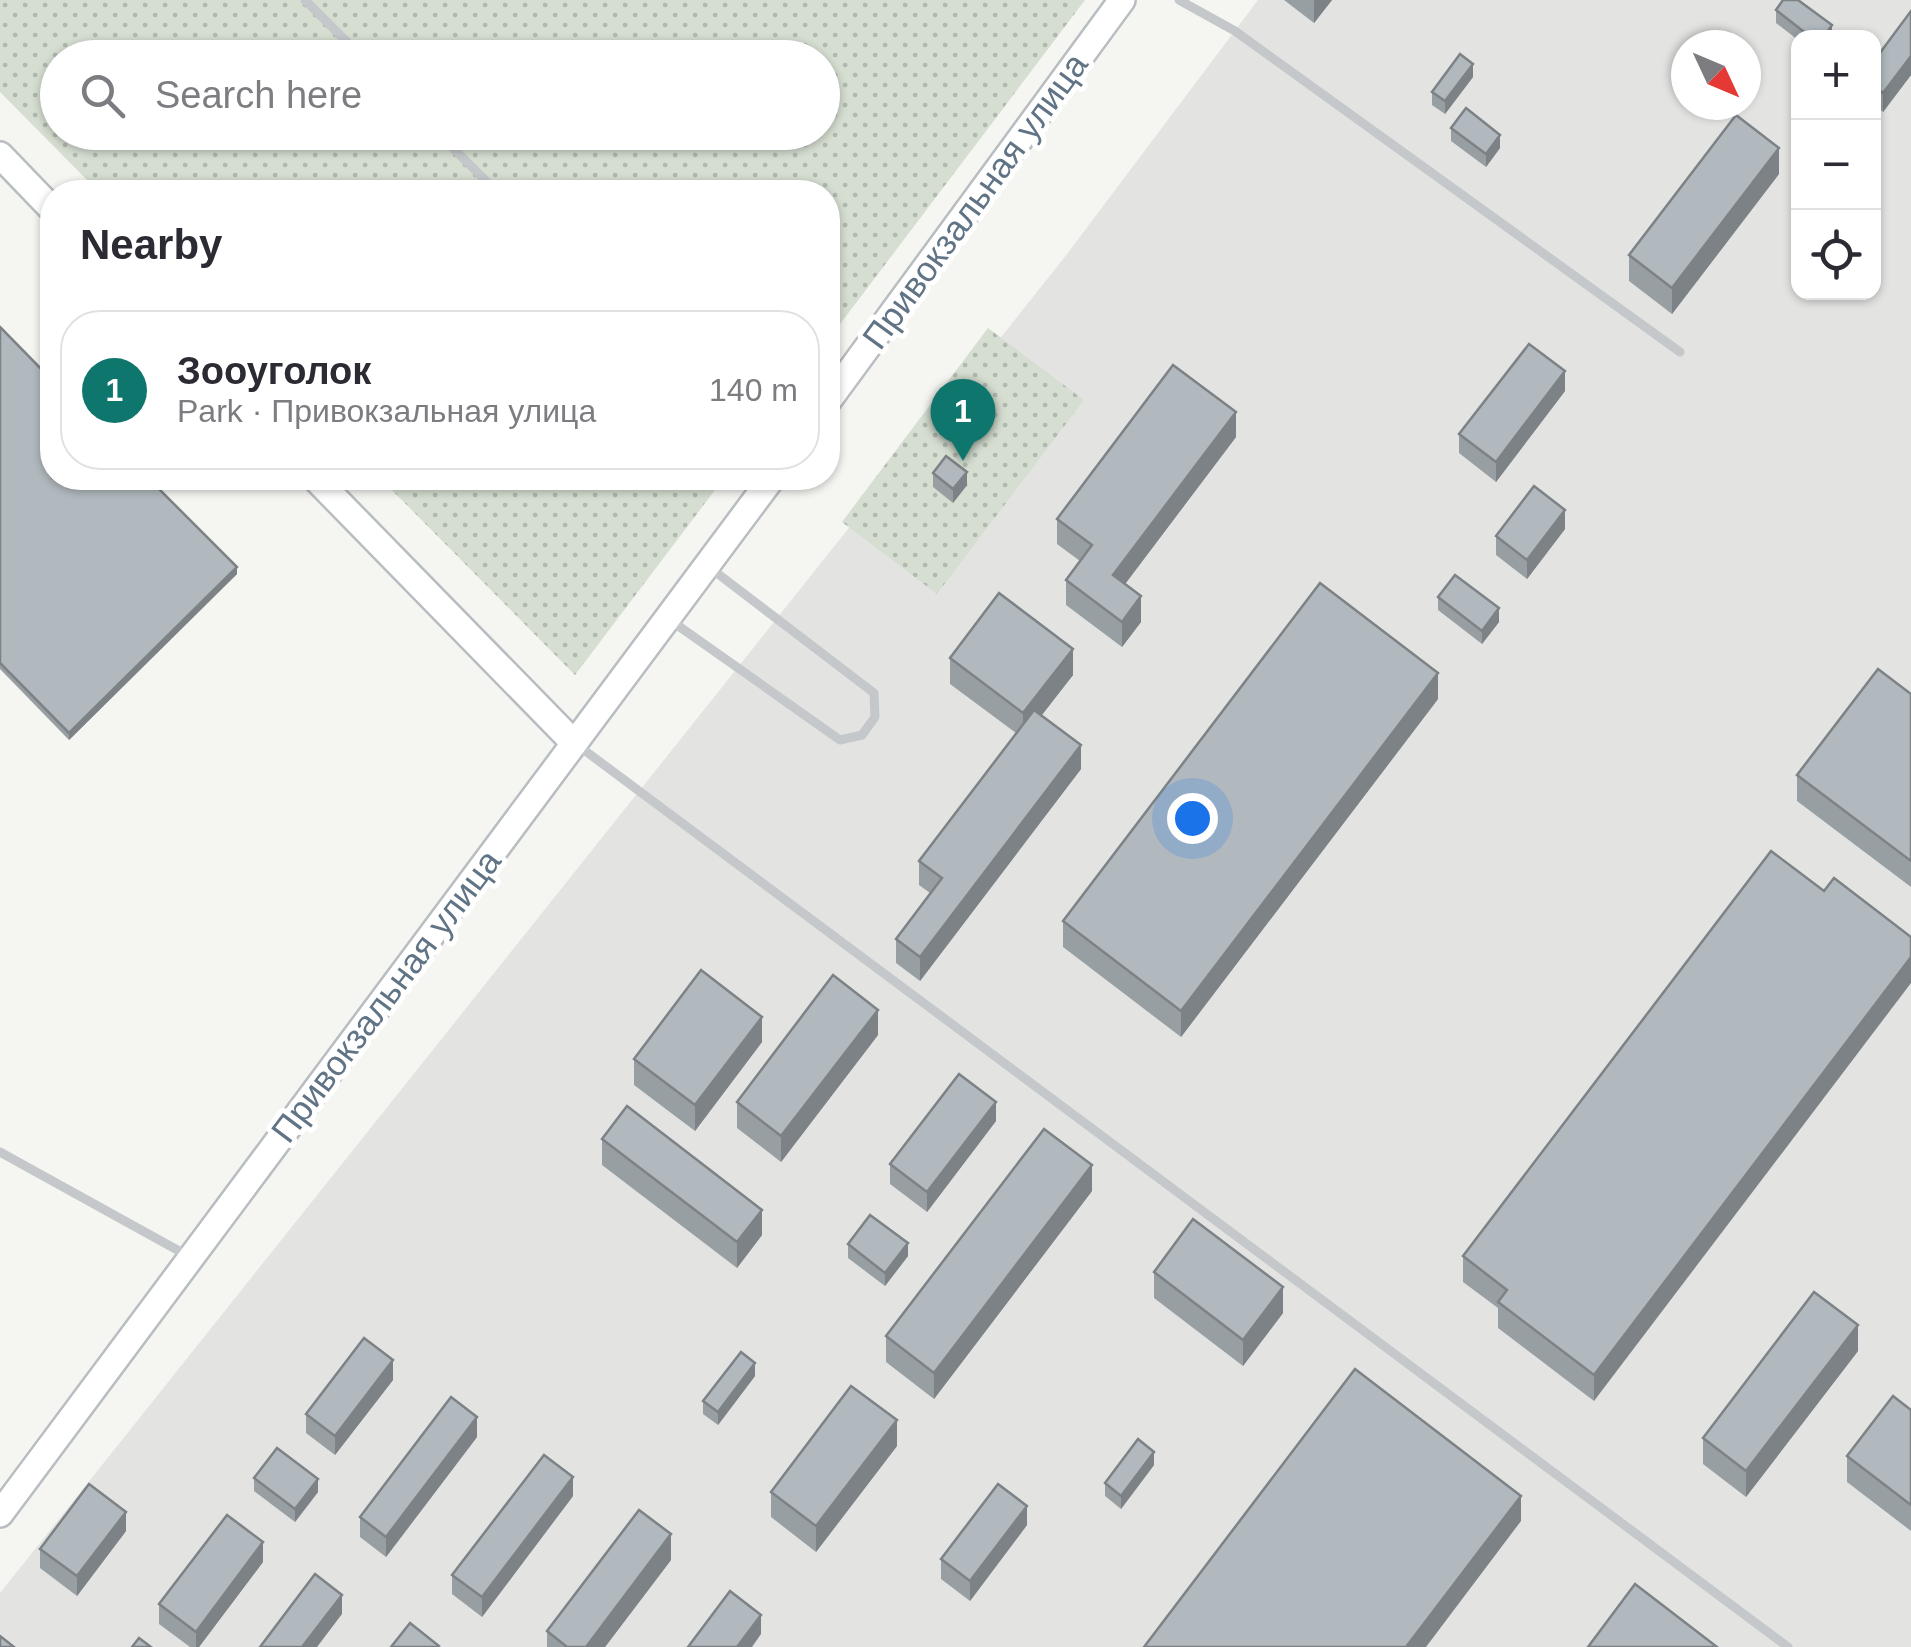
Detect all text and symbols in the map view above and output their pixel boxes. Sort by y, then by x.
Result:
north arrow [1671,30,1761,120]
map controls [1791,30,1881,300]
button: + [1791,30,1881,120]
search box [40,40,840,150]
street label: Привокзальная улица [854,45,1095,356]
icon: search [75,68,130,123]
text: Search here [155,74,362,116]
button: − [1791,120,1881,210]
button: locate [1791,210,1881,300]
text: Nearby [80,221,222,268]
text: Зооуголок [177,350,371,392]
text: 1 [106,372,123,408]
text: 140 m [709,372,798,408]
pin: 1 [930,378,996,461]
text: Park · Привокзальная улица [177,393,596,429]
your location [1167,793,1218,844]
street label: Привокзальная улица [263,842,508,1149]

